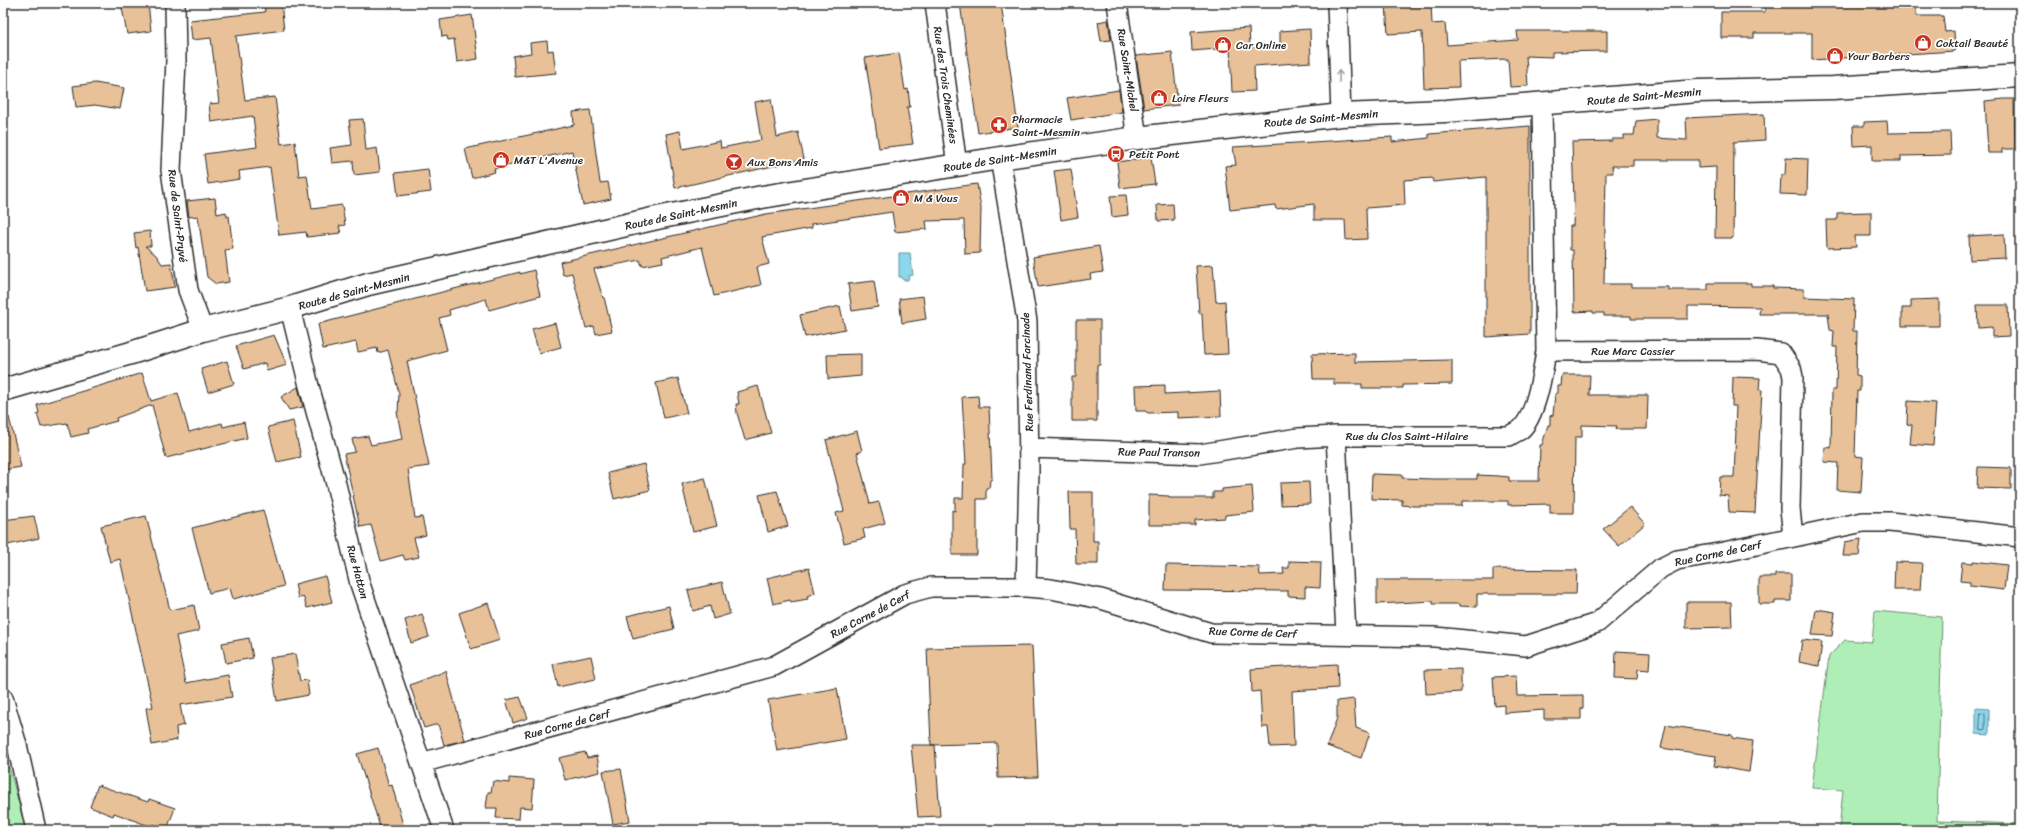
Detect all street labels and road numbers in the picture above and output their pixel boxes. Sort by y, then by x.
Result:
street label: Rue des Trois Cheminées [928,25,963,146]
street label: Rue Saint-Michel [1112,27,1144,114]
street label: Route de Saint-Mesmin [1586,82,1702,111]
street label: Route de Saint-Mesmin [1263,104,1379,133]
street label: Route de Saint-Mesmin [942,141,1058,178]
street label: Rue de Saint-Pryvé [162,169,193,264]
street label: Route de Saint-Mesmin [623,193,739,236]
street label: Route de Saint-Mesmin [296,267,412,315]
street label: Rue Ferdinand Farcinade [1016,312,1039,432]
street label: Rue Marc Cassier [1591,342,1676,361]
street label: Rue du Clos Saint-Hilaire [1346,427,1469,446]
street label: Rue Paul Transon [1118,442,1200,463]
street label: Rue Corne de Cerf [1673,535,1764,572]
street label: Rue Hatton [341,543,374,601]
street label: Rue Corne de Cerf [827,585,915,644]
street label: Rue Corne de Cerf [1209,621,1299,644]
street label: Rue Corne de Cerf [522,704,613,745]

